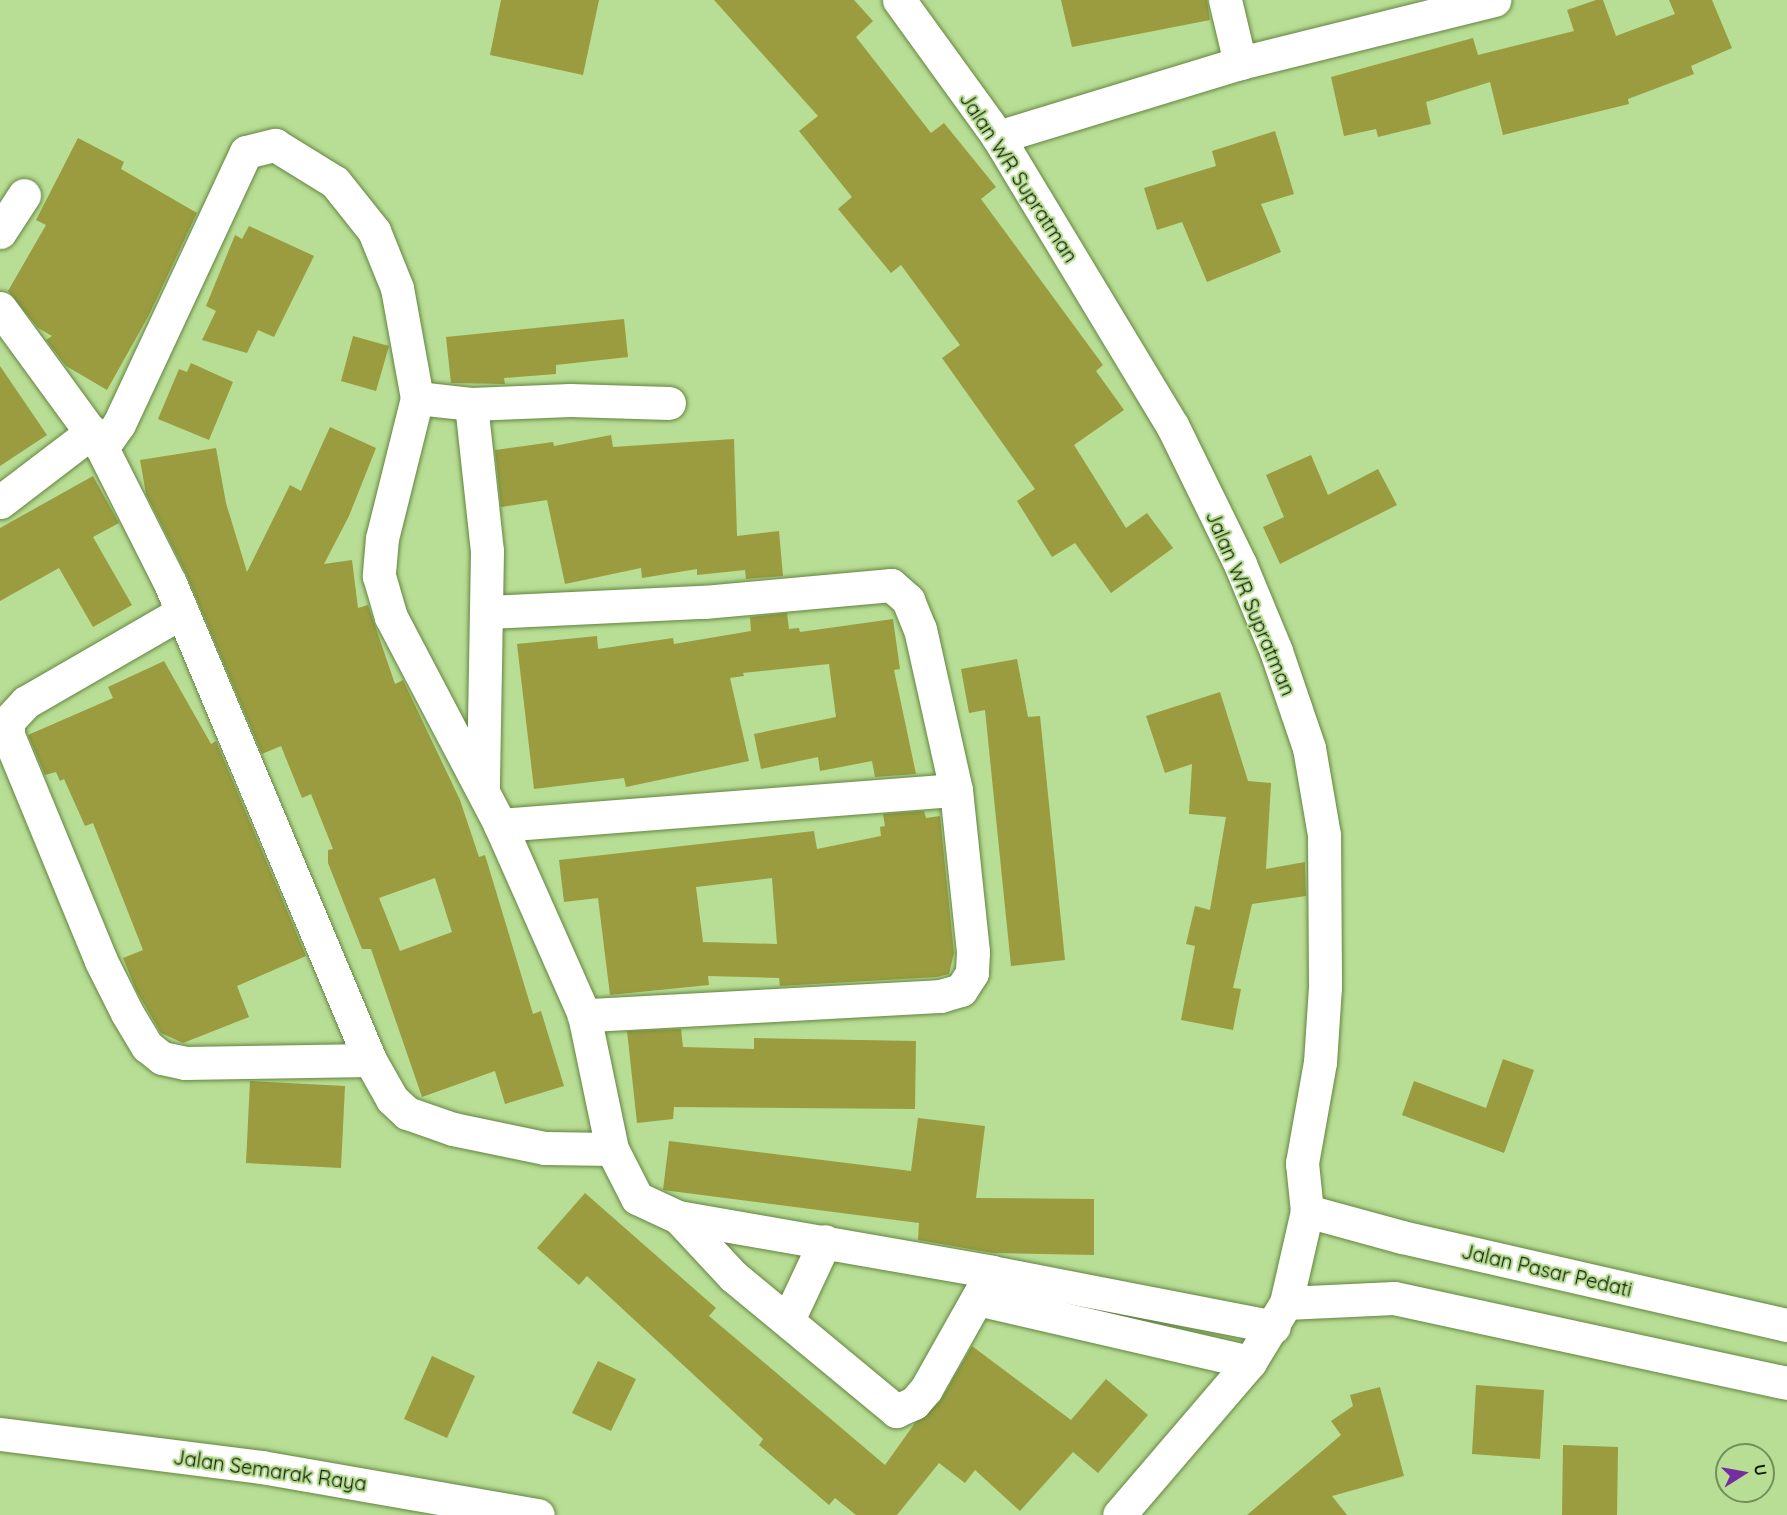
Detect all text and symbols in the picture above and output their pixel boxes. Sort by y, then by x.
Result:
street label: Jalan WR Supratman [955,87,1083,267]
street label: Jalan WR Supratman [1201,507,1301,699]
street label: Jalan Pasar Pedati [1459,1239,1635,1301]
north arrow [1715,1443,1775,1503]
street label: Jalan Semarak Raya [172,1445,368,1495]
text: U [1750,1463,1772,1477]

